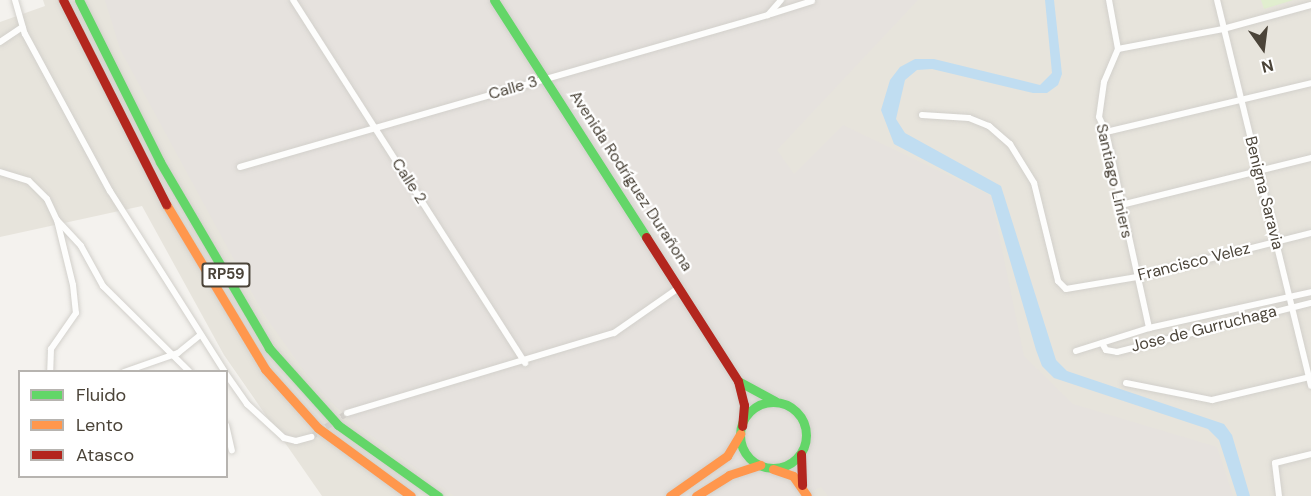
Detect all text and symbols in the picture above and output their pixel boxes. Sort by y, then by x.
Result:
north arrow [1233,18,1293,78]
text: N [1259,54,1276,78]
street label: Calle 3 [486,72,540,104]
street label: Avenida Rodríguez Durañona [565,87,697,275]
street label: Santiago Liniers [1092,122,1136,240]
street label: Benigna Saravia [1241,134,1287,252]
street label: Calle 2 [387,155,431,207]
street label: Francisco Velez [1136,239,1252,285]
road number: RP59 [200,263,252,287]
street label: Jose de Gurruchaga [1129,302,1279,356]
legend [18,370,228,478]
text: Fluido [76,383,126,407]
text: Lento [76,413,123,437]
text: Atasco [76,443,134,467]

